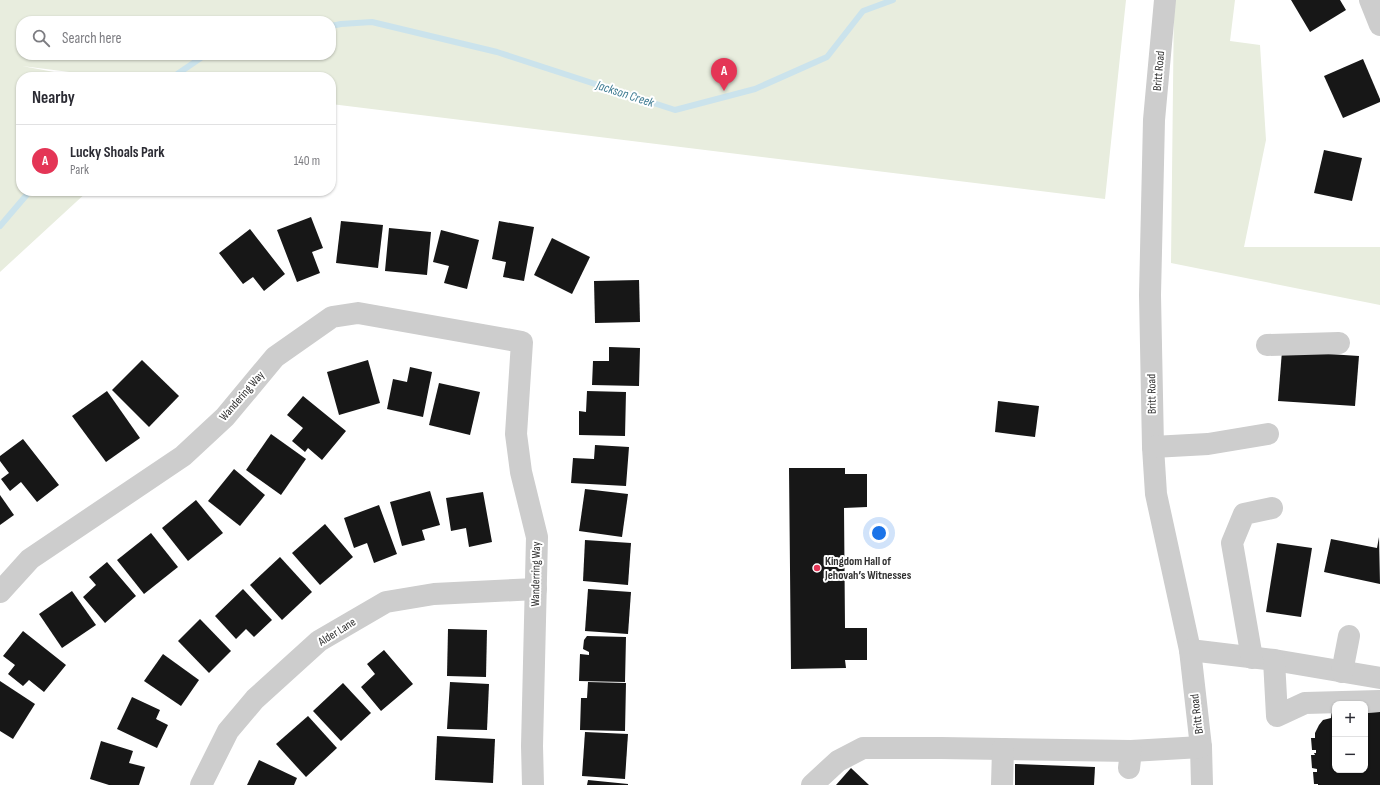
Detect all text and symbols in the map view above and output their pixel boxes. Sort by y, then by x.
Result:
search box [16,16,336,60]
icon: search [30,27,52,49]
text: Search here [62,29,122,48]
street label: Britt Road [1150,50,1168,92]
pin: A [711,58,737,91]
water label: Jackson Creek [593,77,657,111]
text: Nearby [32,88,75,108]
text: Lucky Shoals Park [70,143,165,162]
text: A [42,153,48,169]
text: 140 m [294,153,320,169]
text: Park [70,162,89,178]
street label: Wandering Way [216,368,268,424]
street label: Britt Road [1144,374,1160,414]
your location [869,523,889,543]
street label: Wanderring Way [528,541,544,606]
place label: Kingdom Hall of Jehovah’s Witnesses [824,554,912,583]
marker: Kingdom Hall of Jehovah’s Witnesses [812,563,822,573]
street label: Alder Lane [314,614,359,650]
street label: Britt Road [1187,693,1207,735]
map controls [1332,701,1368,773]
button: + [1332,701,1368,737]
button: − [1332,737,1368,773]

